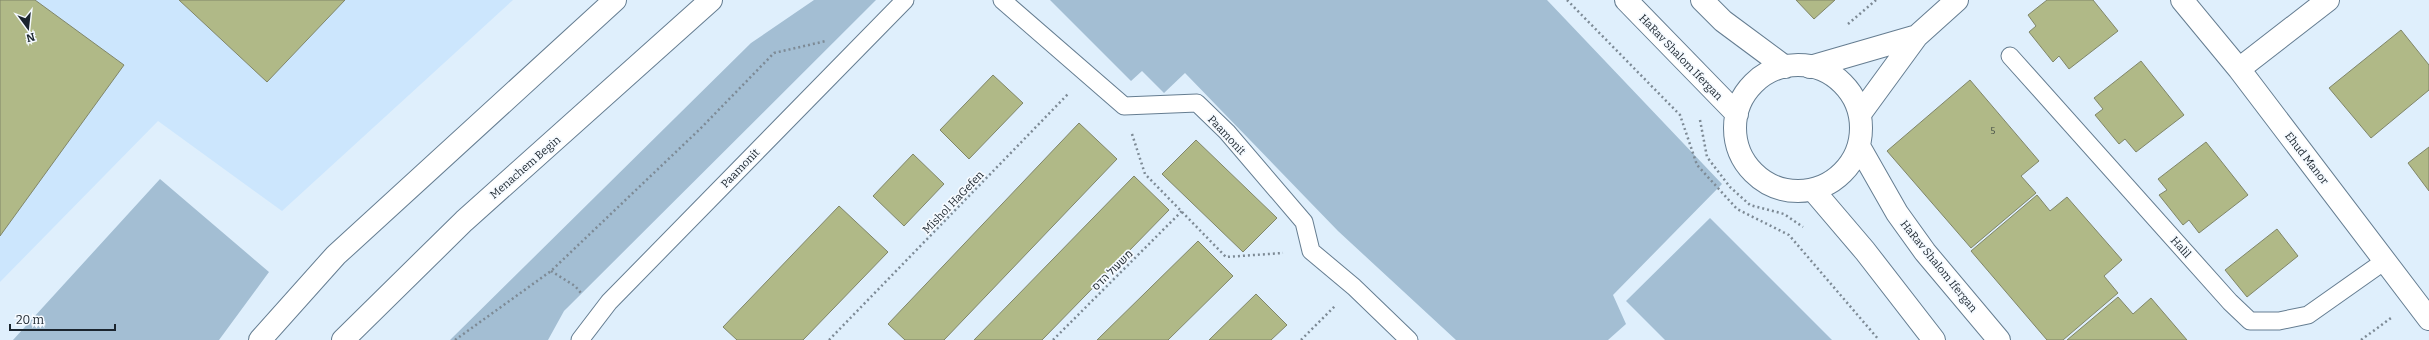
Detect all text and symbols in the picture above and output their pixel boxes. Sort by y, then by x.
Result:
north arrow [8,8,48,48]
street label: HaRav Shalom Ifergan [1636,12,1725,103]
text: N [24,30,36,45]
street label: Paamonit [1205,113,1248,158]
house number: 5 [1991,126,1996,136]
street label: Ehud Manor [2282,129,2331,187]
street label: Menachem Begin [488,133,563,201]
street label: Paamonit [719,146,762,191]
street label: Mishol HaGefen [920,168,987,236]
street label: HaRav Shalom Ifergan [1898,218,1980,315]
street label: Halil [2168,234,2194,261]
street label: משעול הדס [1089,247,1135,293]
scale bar [10,306,115,332]
text: 20 m [16,313,45,327]

